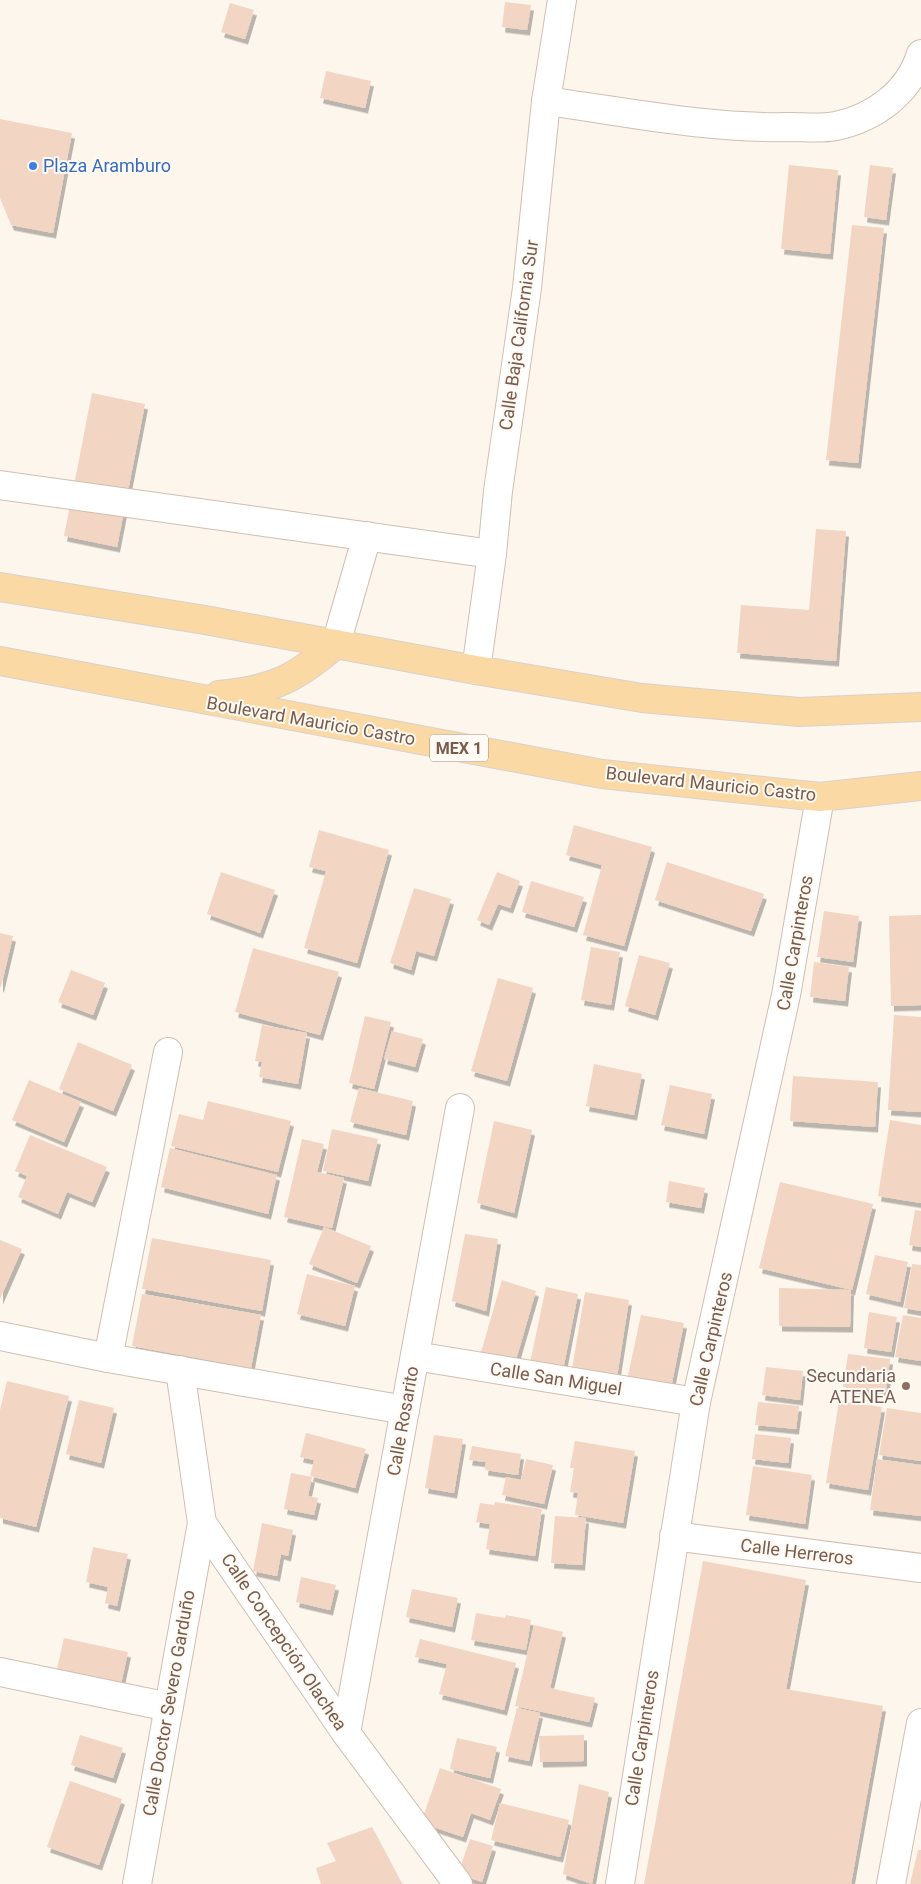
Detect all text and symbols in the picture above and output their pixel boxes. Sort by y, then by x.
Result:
place label: Plaza Aramburo [43,155,171,176]
marker: Plaza Aramburo [27,160,39,172]
street label: Calle Baja California Sur [495,238,542,431]
street label: Boulevard Mauricio Castro [205,692,417,749]
road number: MEX 1 [430,734,488,761]
street label: Boulevard Mauricio Castro [605,762,817,805]
street label: Calle Carpinteros [772,874,817,1012]
street label: Calle Carpinteros [685,1270,736,1408]
street label: Calle San Miguel [489,1358,624,1399]
street label: Calle Rosarito [383,1364,423,1477]
place label: Secundaria ATENEA [806,1365,896,1407]
marker: Secundaria ATENEA [900,1380,912,1392]
street label: Calle Herreros [739,1534,855,1569]
street label: Calle Concepción Olachea [217,1549,352,1734]
street label: Calle Doctor Severo Garduño [138,1588,199,1818]
street label: Calle Carpinteros [620,1669,663,1807]

